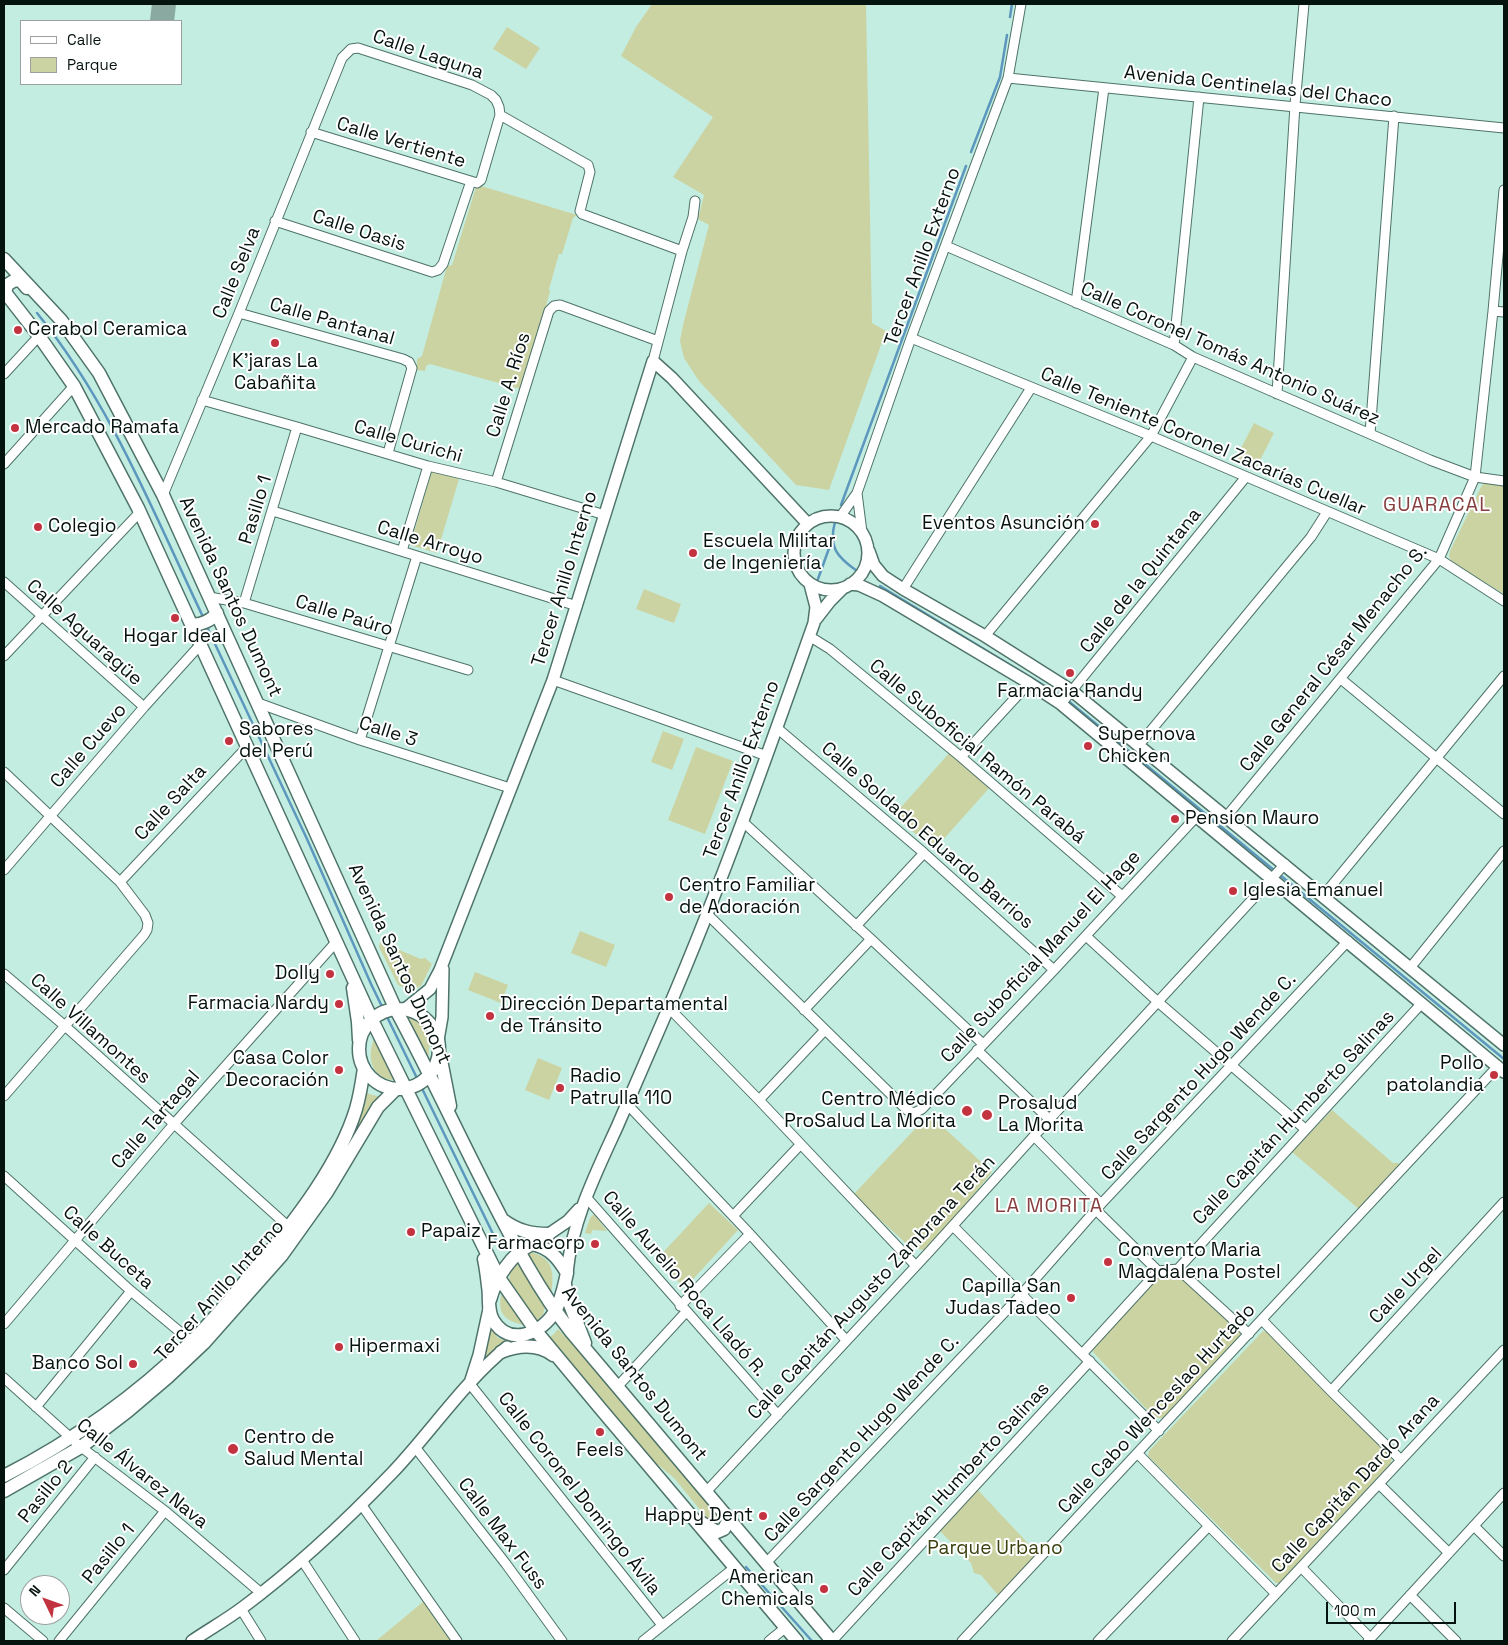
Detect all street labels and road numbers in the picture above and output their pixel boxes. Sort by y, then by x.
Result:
street label: Calle Laguna [369,25,487,85]
street label: Avenida Centinelas del Chaco [1123,62,1393,112]
street label: Calle Vertiente [334,113,468,173]
street label: Tercer Anillo Externo [880,165,966,349]
street label: Calle Oasis [309,205,409,257]
street label: Calle Selva [208,224,266,322]
street label: Calle Coronel Tomás Antonio Suárez [1077,278,1383,430]
street label: Calle Pantanal [267,293,397,351]
street label: Calle A. Ríos [482,330,536,440]
street label: Calle Teniente Coronel Zacarías Cuellar [1037,363,1369,521]
street label: Calle Curichi [351,416,465,468]
street label: Pasillo 1 [235,473,277,547]
street label: Tercer Anillo Interno [527,488,603,670]
street label: Avenida Santos Dumont [173,493,287,701]
street label: Calle de la Quintana [1076,504,1206,658]
street label: Calle Arroyo [374,516,486,570]
street label: Calle General César Menacho S. [1235,541,1433,777]
street label: Calle Aguaragüe [21,575,147,691]
street label: Calle Paúro [293,590,395,642]
street label: Calle Suboficial Ramón Parabá [864,655,1090,849]
street label: Tercer Anillo Externo [699,678,785,862]
street label: Calle Cuevo [46,699,132,793]
street label: Calle 3 [356,712,420,752]
street label: Calle Soldado Eduardo Barrios [816,738,1038,934]
street label: Calle Salta [130,760,212,846]
street label: Calle Suboficial Manuel El Hage [936,846,1146,1068]
street label: Avenida Santos Dumont [342,860,456,1068]
street label: Calle Villamontes [25,969,155,1089]
street label: Calle Sargento Hugo Wende C. [1097,969,1301,1185]
street label: Calle Capitán Humberto Salinas [1188,1006,1400,1230]
street label: Calle Tartagal [107,1066,205,1174]
street label: Calle Capitán Augusto Zambrana Terán [743,1151,1001,1425]
street label: Calle Aurelio Roca Lladó R. [597,1187,771,1381]
street label: Calle Buceta [58,1201,158,1295]
street label: Tercer Anillo Interno [150,1216,290,1366]
street label: Calle Urgel [1365,1243,1447,1329]
street label: Avenida Santos Dumont [556,1282,712,1466]
street label: Calle Cabo Wenceslao Hurtado [1054,1299,1260,1519]
street label: Calle Sargento Hugo Wende C. [760,1331,964,1547]
street label: Calle Capitán Humberto Salinas [843,1378,1055,1602]
street label: Calle Coronel Domingo Ávila [493,1388,665,1600]
street label: Calle Capitán Dardo Arana [1267,1390,1445,1578]
street label: Calle Álvarez Nava [72,1414,212,1534]
street label: Pasillo 2 [14,1456,78,1528]
street label: Calle Max Fuss [453,1474,551,1594]
street label: Pasillo 1 [78,1519,140,1589]

